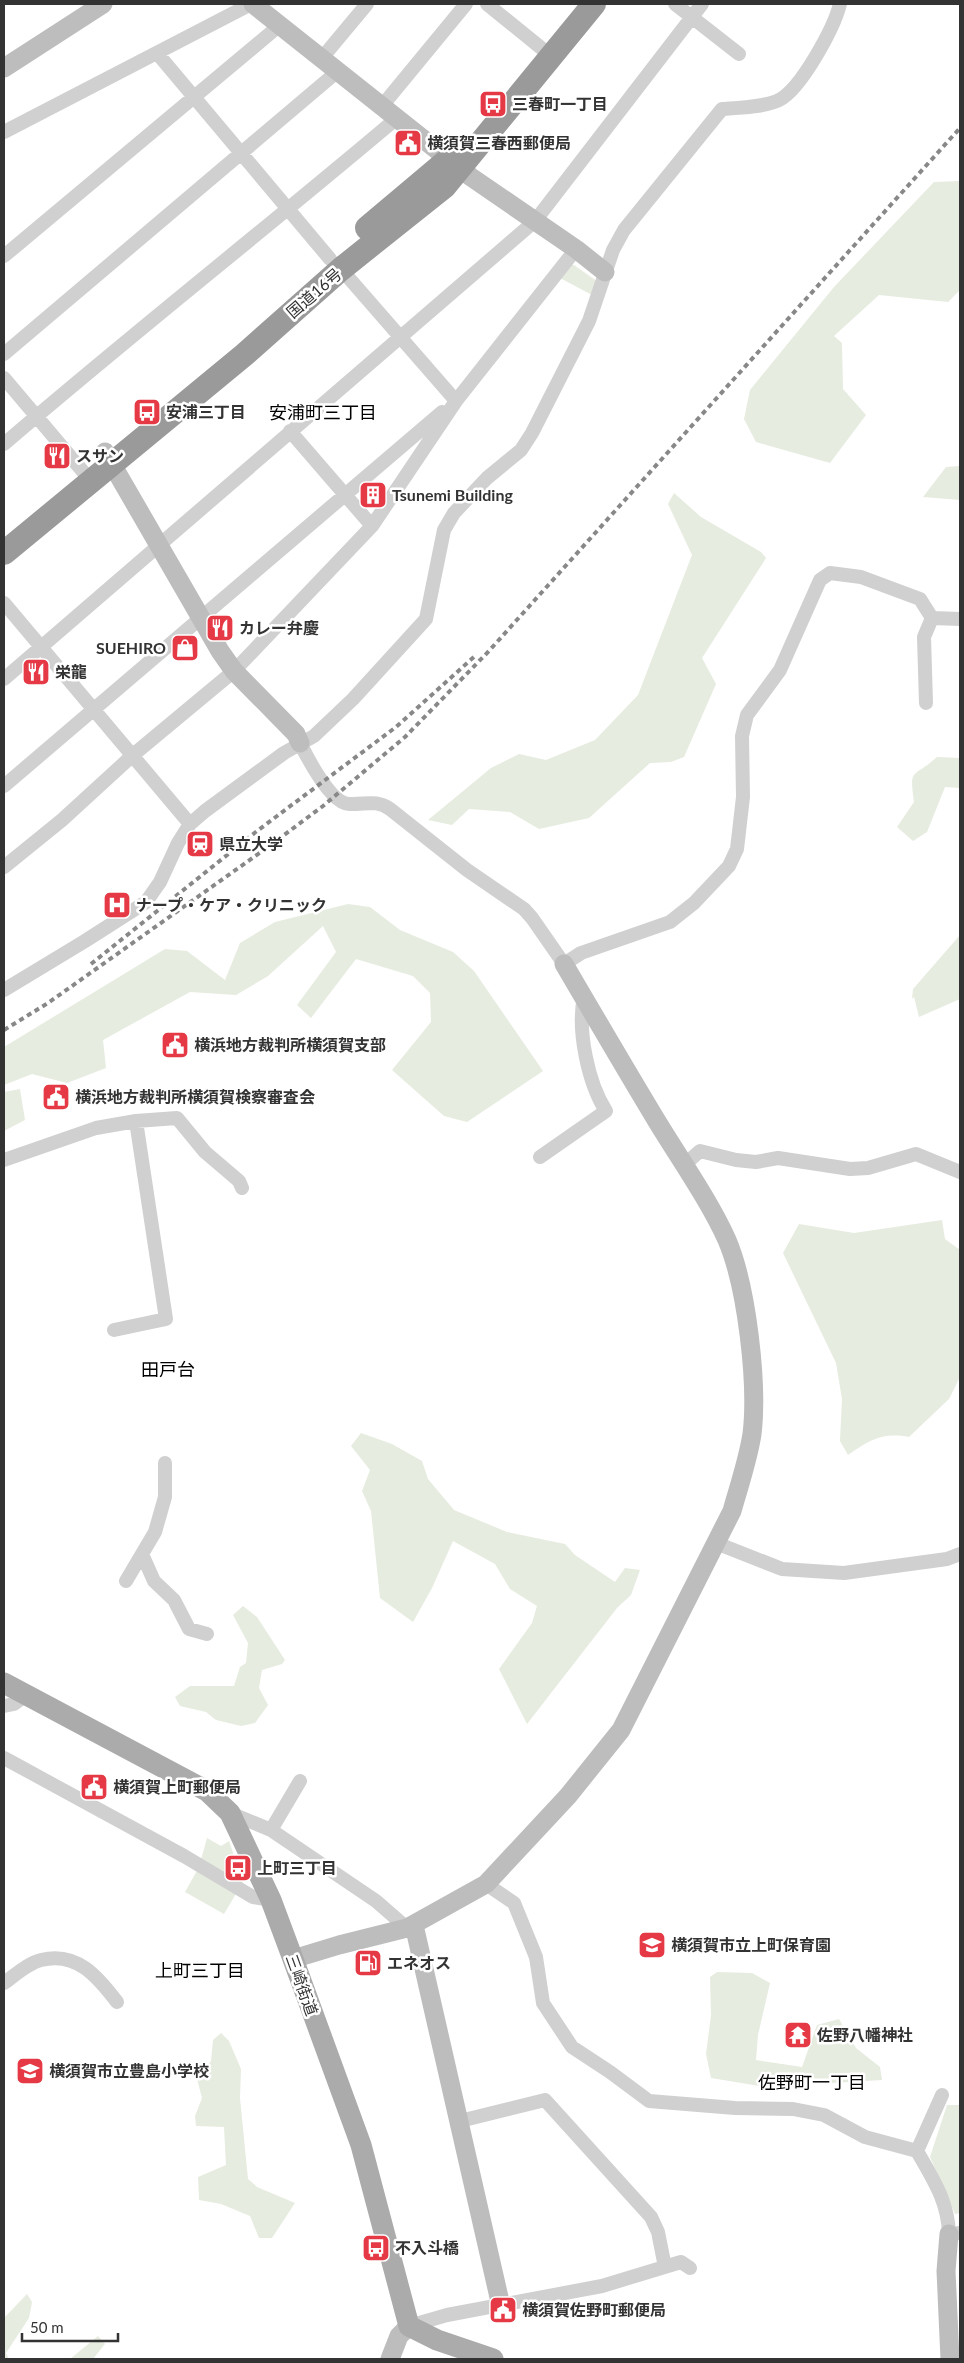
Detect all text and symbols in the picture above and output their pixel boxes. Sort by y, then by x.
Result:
bus stop icon: 三春町一丁目 [478,89,508,119]
place label: 三春町一丁目 [512,94,608,113]
public building icon: 横須賀三春西郵便局 [393,128,423,158]
place label: 横須賀三春西郵便局 [427,133,571,152]
street label: 国道16号 [282,264,345,322]
bus stop icon: 安浦三丁目 [132,397,162,427]
district label: 安浦町三丁目 [269,401,377,423]
place label: 安浦三丁目 [166,402,246,421]
restaurant icon: スサン [42,441,72,471]
place label: スサン [76,446,124,465]
building icon: Tsunemi Building [358,480,388,510]
place label: Tsunemi Building [392,485,513,504]
restaurant icon: カレー弁慶 [205,613,235,643]
place label: カレー弁慶 [239,618,319,637]
shop icon: SUEHIRO [170,633,200,663]
place label: SUEHIRO [96,638,166,657]
restaurant icon: 栄龍 [21,657,51,687]
place label: 栄龍 [55,662,87,681]
station icon: 県立大学 [185,829,215,859]
place label: 県立大学 [219,834,283,853]
hospital icon: ナープ・ケア・クリニック [102,890,132,920]
place label: ナープ・ケア・クリニック [136,895,327,914]
public building icon: 横浜地方裁判所横須賀支部 [160,1030,190,1060]
place label: 横浜地方裁判所横須賀支部 [194,1035,386,1054]
public building icon: 横浜地方裁判所横須賀検察審査会 [41,1082,71,1112]
place label: 横浜地方裁判所横須賀検察審査会 [75,1087,315,1106]
district label: 田戸台 [141,1358,195,1380]
public building icon: 横須賀上町郵便局 [79,1772,109,1802]
place label: 横須賀上町郵便局 [113,1777,241,1796]
bus stop icon: 上町三丁目 [223,1853,253,1883]
place label: 上町三丁目 [257,1858,337,1877]
school or university icon: 横須賀市立上町保育園 [637,1930,667,1960]
place label: 横須賀市立上町保育園 [671,1935,831,1954]
fuel station icon: エネオス [353,1948,383,1978]
street label: 三崎街道 [283,1952,322,2018]
place label: エネオス [387,1953,451,1972]
district label: 上町三丁目 [155,1959,245,1981]
temple icon: 佐野八幡神社 [783,2020,813,2050]
place label: 佐野八幡神社 [816,2025,913,2044]
school or university icon: 横須賀市立豊島小学校 [15,2056,45,2086]
place label: 横須賀市立豊島小学校 [49,2061,209,2080]
district label: 佐野町一丁目 [758,2071,866,2093]
bus stop icon: 不入斗橋 [361,2233,391,2263]
place label: 不入斗橋 [395,2238,459,2257]
public building icon: 横須賀佐野町郵便局 [488,2295,518,2325]
place label: 横須賀佐野町郵便局 [522,2300,666,2319]
scale bar [22,2310,119,2342]
text: 50 m [30,2318,64,2336]

